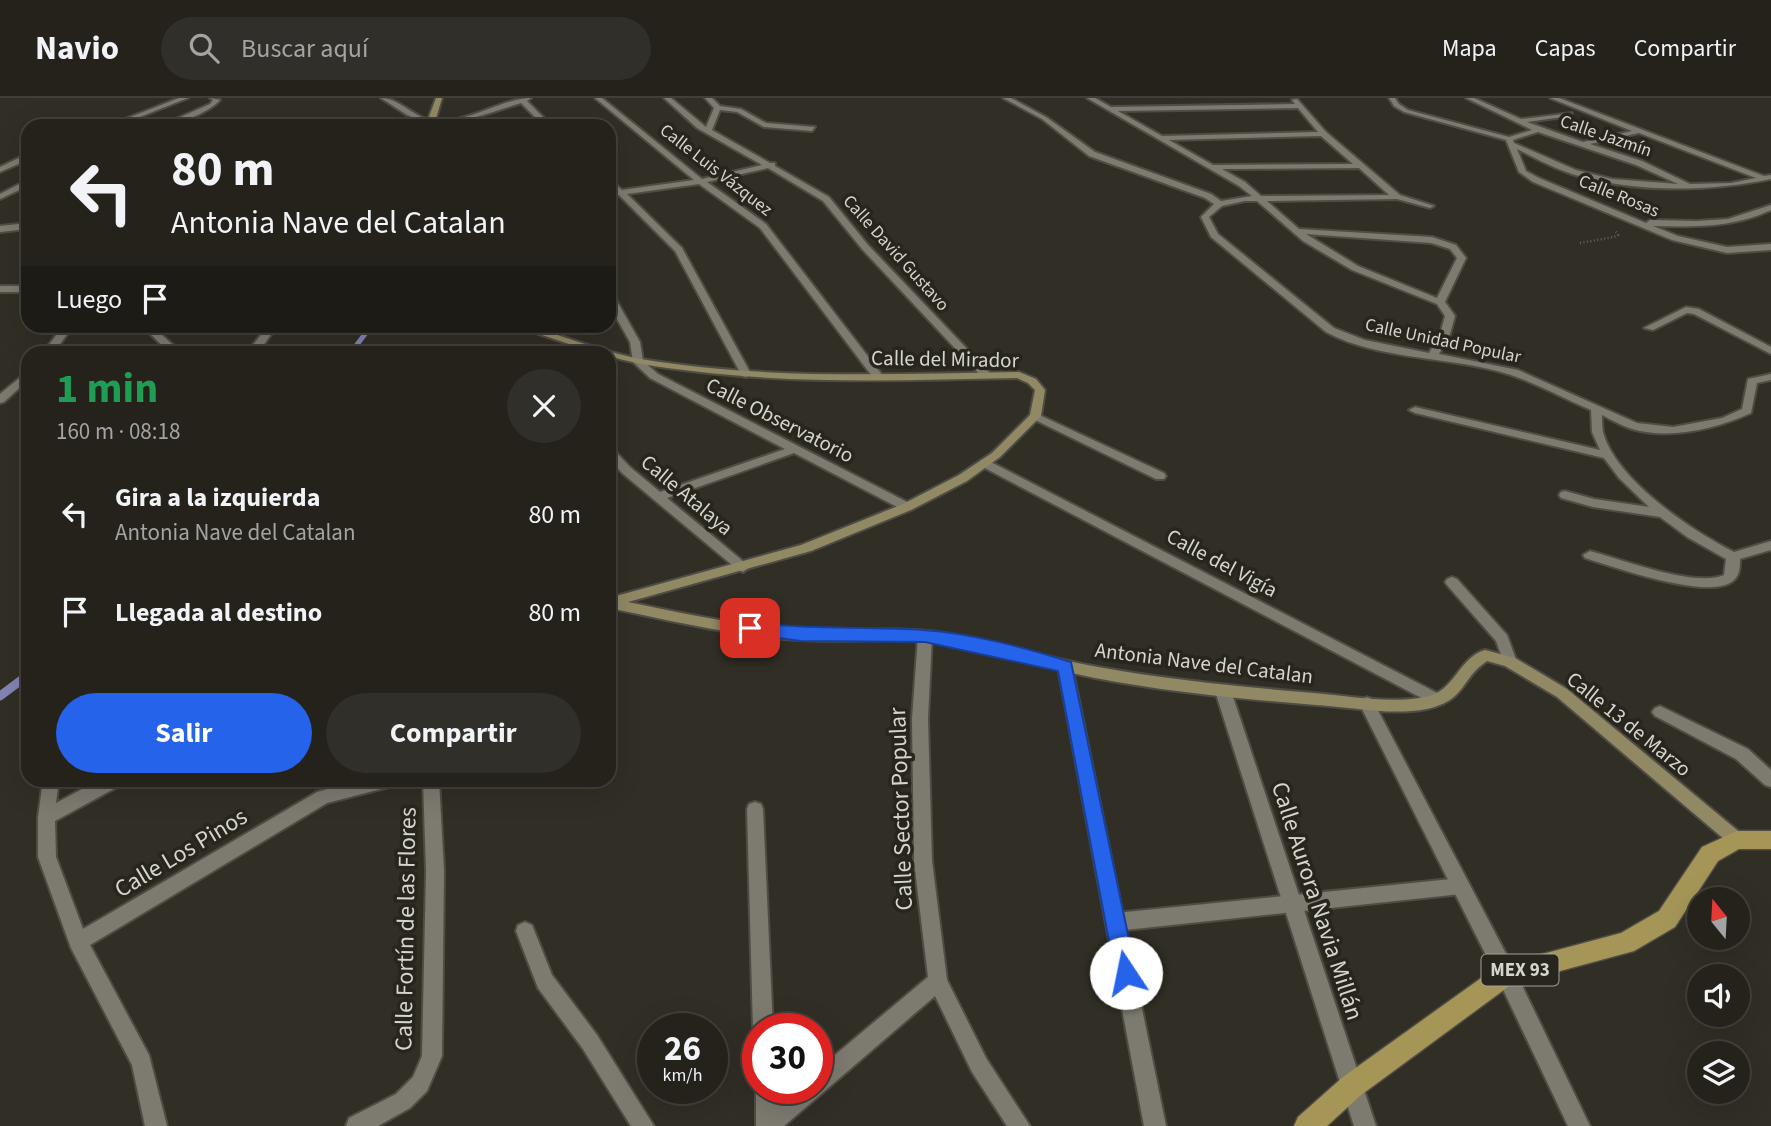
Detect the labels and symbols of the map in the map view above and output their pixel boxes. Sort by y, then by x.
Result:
street label: Calle Jazmín [1557,109,1655,163]
street label: Calle Luis Vázquez [654,118,778,222]
street label: Calle Rosas [1575,168,1663,224]
street label: Calle David Gustavo [837,189,955,317]
street label: Calle Unidad Popular [1363,312,1524,370]
street label: Calle del Mirador [871,343,1020,375]
street label: Calle Observatorio [701,370,859,470]
street label: Calle Atalaya [634,447,740,543]
street label: Calle del Vigía [1161,521,1283,605]
pin [720,598,780,658]
street label: Antonia Nave del Catalan [1093,635,1315,691]
street label: Calle 13 de Marzo [1560,664,1698,784]
street label: Calle Sector Popular [880,706,922,911]
street label: Calle Aurora Navia Millán [1262,777,1372,1025]
street label: Calle Los Pinos [108,799,254,907]
street label: Calle Fortín de las Flores [386,807,426,1051]
north arrow [1687,887,1750,950]
position arrow [1089,936,1163,1010]
road number: MEX 93 [1482,954,1558,986]
speed limit sign: 30 [742,1013,833,1104]

